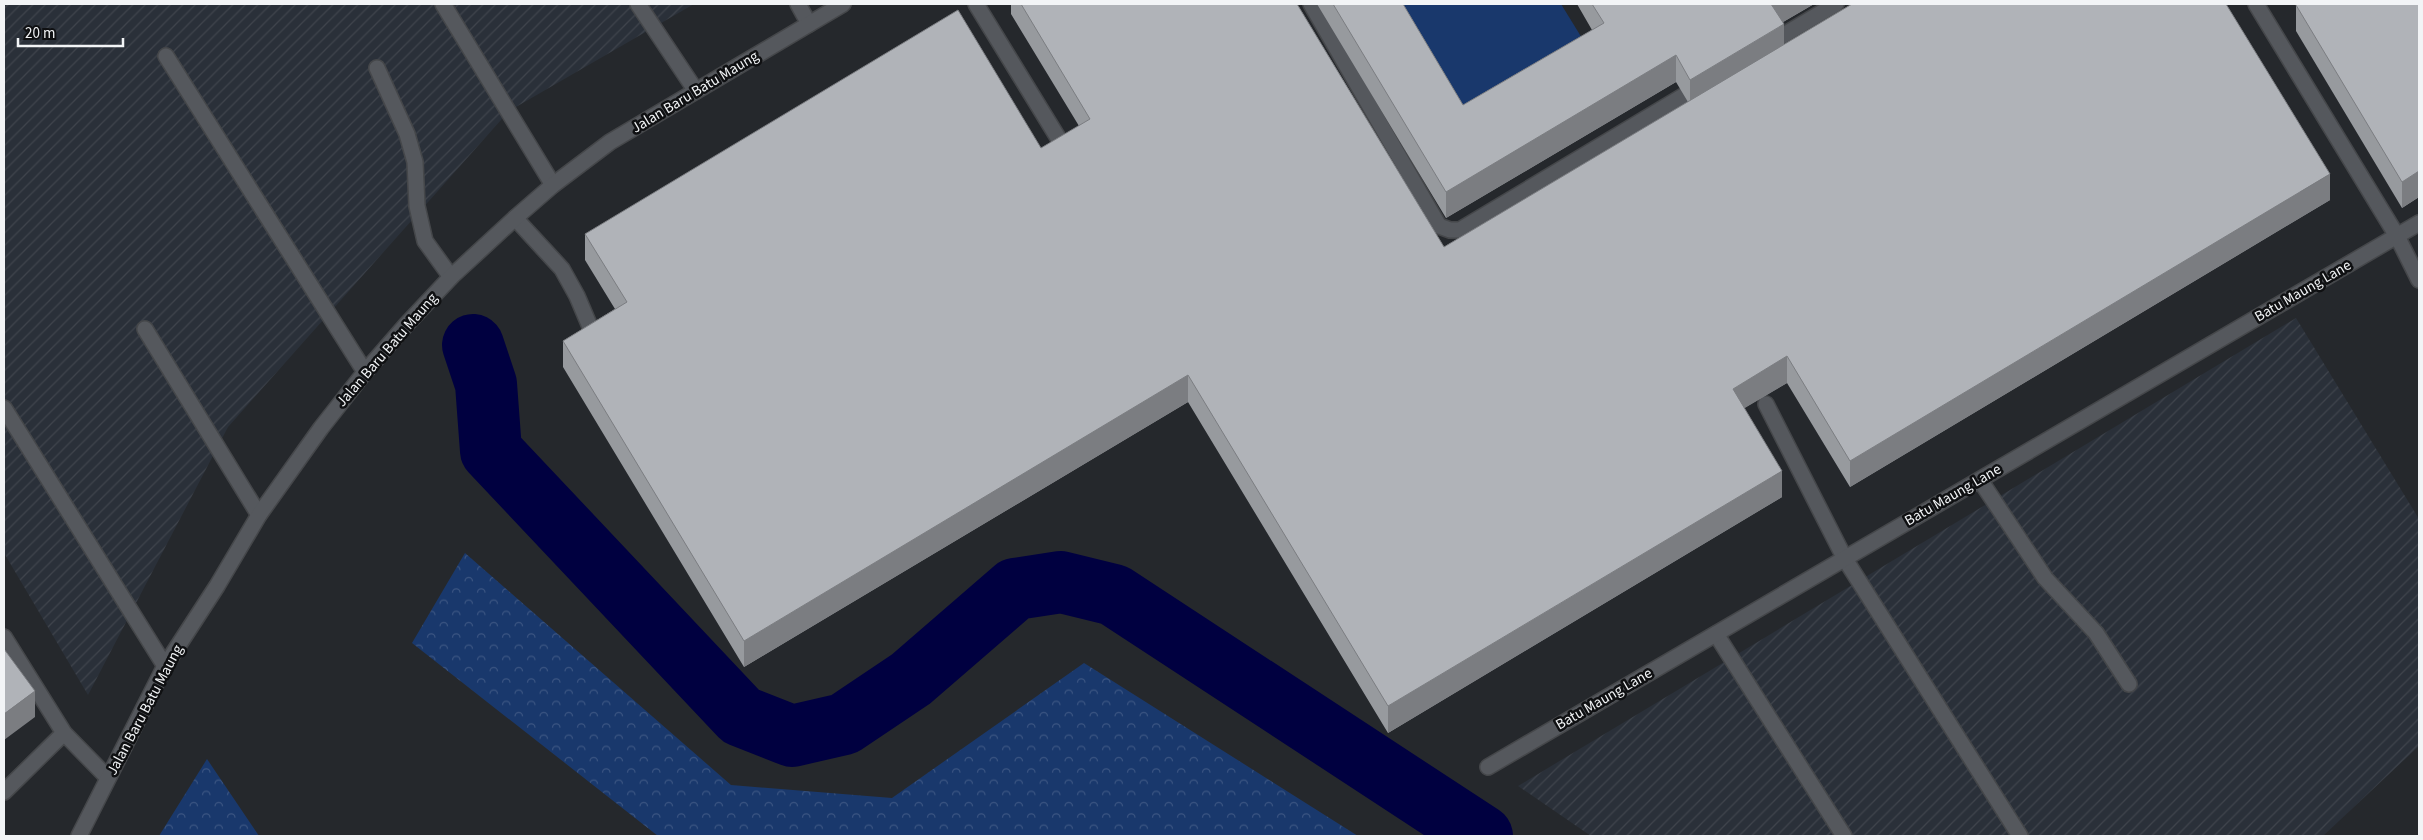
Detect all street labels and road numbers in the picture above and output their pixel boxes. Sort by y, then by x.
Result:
street label: Jalan Baru Batu Maung [627,45,763,138]
street label: Batu Maung Lane [2251,255,2355,327]
street label: Jalan Baru Batu Maung [332,288,443,412]
street label: Batu Maung Lane [1901,459,2005,531]
street label: Jalan Baru Batu Maung [102,641,188,779]
street label: Batu Maung Lane [1552,663,1656,735]

